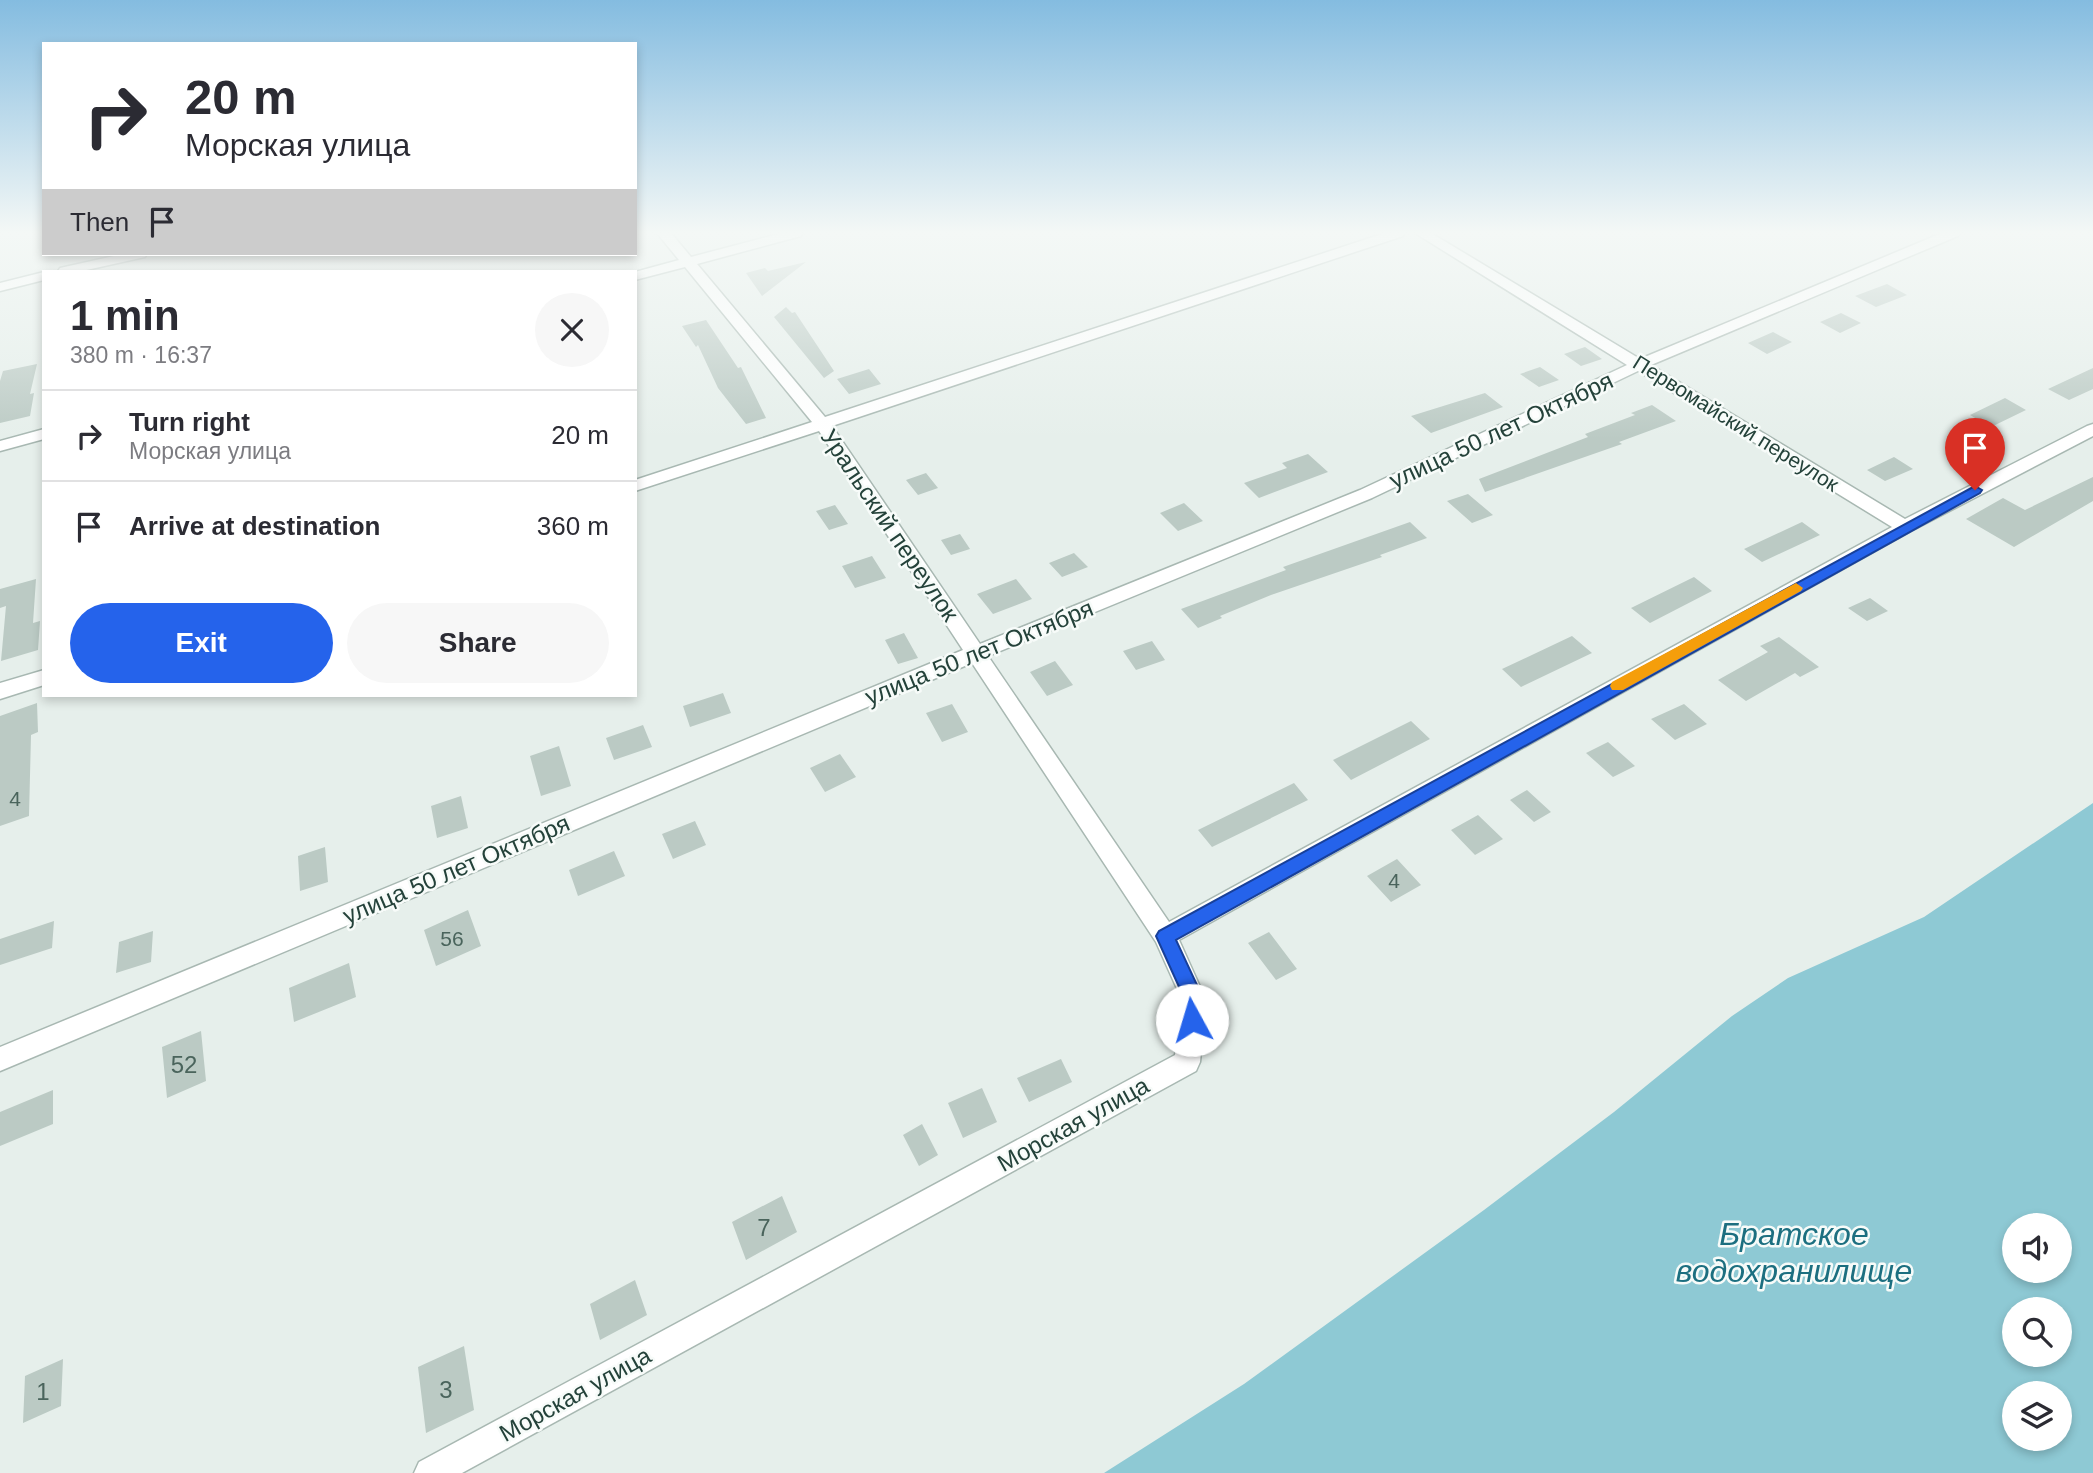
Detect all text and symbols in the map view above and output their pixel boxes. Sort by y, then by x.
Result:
icon: right [70,70,161,161]
text: 20 m [185,70,297,124]
text: Морская улица [185,127,410,163]
icon: arrive [143,203,181,241]
text: Then [70,207,129,237]
text: 1 min [70,292,180,339]
button: close [535,293,609,367]
text: 380 m · 16:37 [70,342,212,368]
street label: Первомайский переулок [1629,350,1843,496]
street label: улица 50 лет Октября [1385,366,1617,494]
text: Turn right [129,407,250,437]
icon: right [70,417,108,455]
pin [1945,418,2005,490]
text: 20 m [551,420,609,450]
street label: Уральский переулок [816,424,965,627]
icon: arrive [1956,429,1994,467]
text: Морская улица [129,438,291,464]
icon: arrive [70,508,108,546]
text: Arrive at destination [129,511,380,541]
text: 360 m [537,511,609,541]
street label: улица 50 лет Октября [861,594,1097,710]
button: Exit [70,603,333,683]
button: Share [347,603,609,683]
house number: 4 [9,787,21,810]
street label: улица 50 лет Октября [339,809,573,929]
house number: 4 [1388,869,1400,892]
house number: 56 [440,927,464,950]
position arrow [1155,983,1229,1057]
house number: 52 [171,1051,197,1078]
street label: Морская улица [993,1071,1154,1177]
map controls [2002,1213,2072,1451]
button: sound [2002,1213,2072,1283]
house number: 7 [757,1214,771,1241]
water label: Братское водохранилище [1676,1216,1912,1289]
button: search [2002,1297,2072,1367]
street label: Морская улица [495,1341,656,1447]
house number: 3 [439,1376,453,1403]
house number: 1 [36,1378,50,1405]
button: layers [2002,1381,2072,1451]

